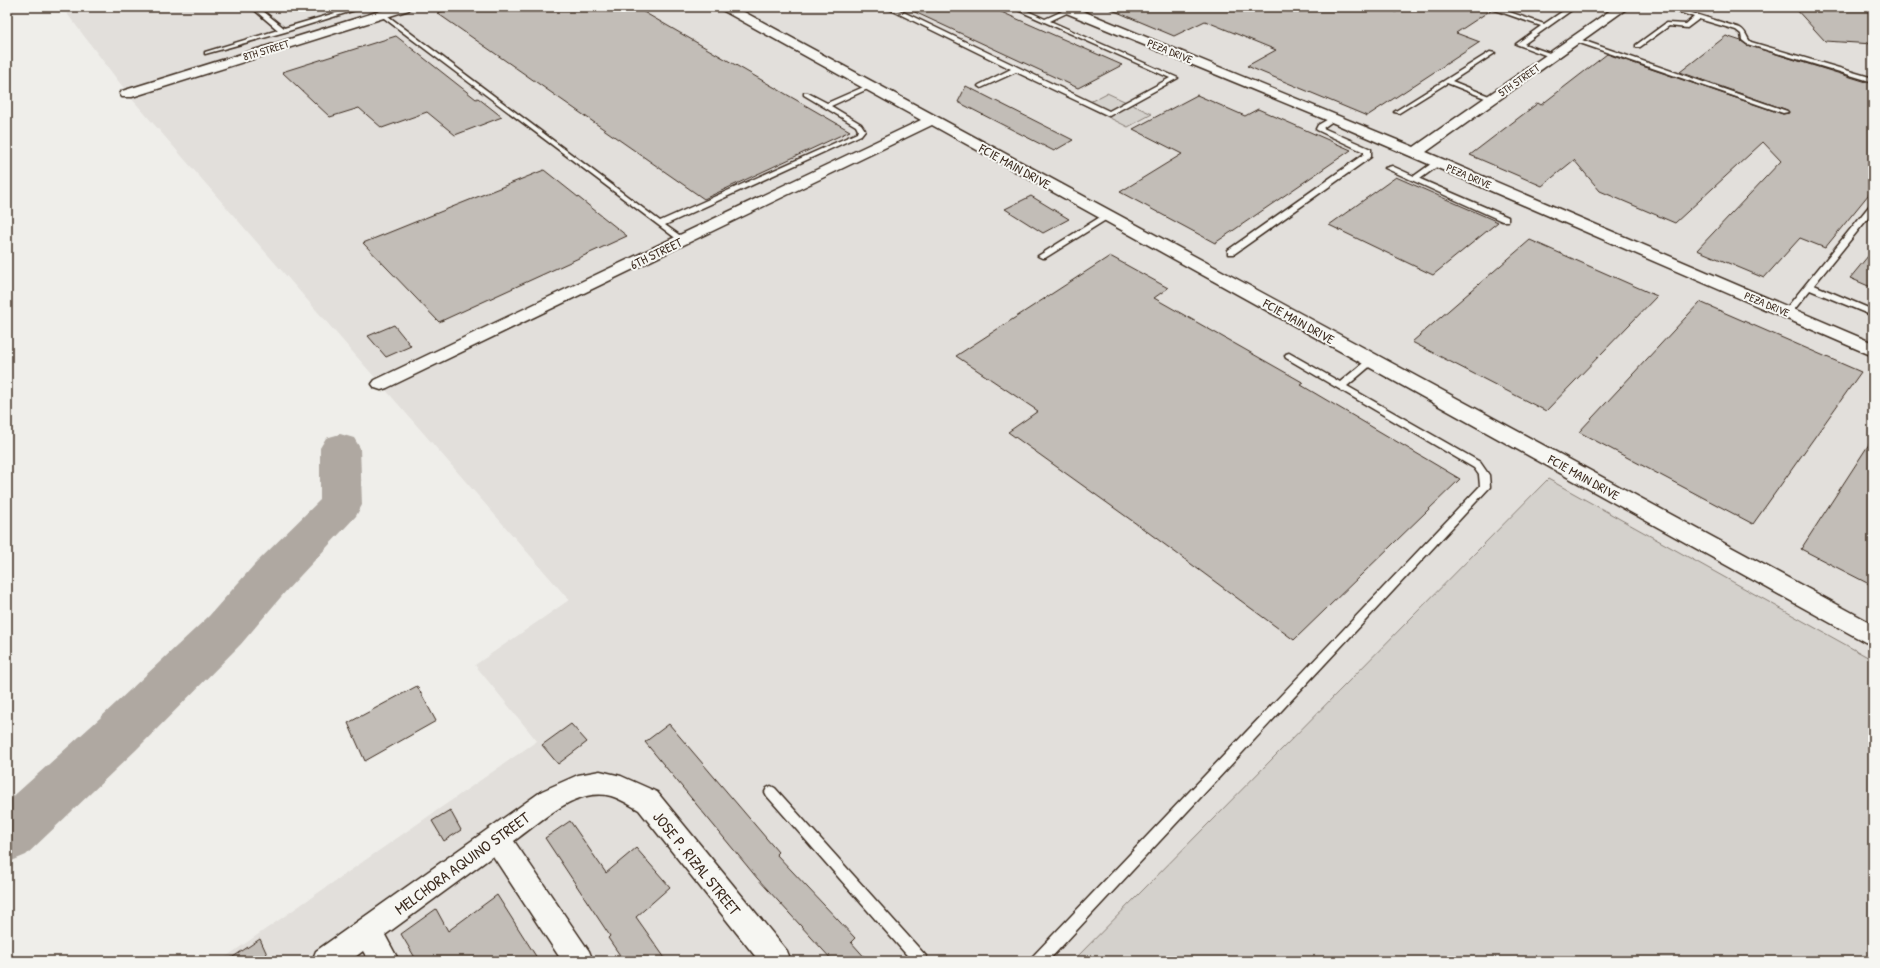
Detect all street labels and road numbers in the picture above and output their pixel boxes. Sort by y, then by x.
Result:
street label: 8TH STREET [241,36,292,64]
street label: PEZA DRIVE [1145,36,1195,66]
street label: 5TH STREET [1496,60,1543,99]
street label: FCIE MAIN DRIVE [975,138,1054,193]
street label: PEZA DRIVE [1444,160,1494,192]
street label: 6TH STREET [627,232,686,273]
street label: PEZA DRIVE [1742,288,1792,320]
street label: FCIE MAIN DRIVE [1259,293,1338,348]
street label: FCIE MAIN DRIVE [1544,449,1623,504]
street label: MELCHORA AQUINO STREET [390,806,534,920]
street label: JOSE P. RIZAL STREET [648,806,746,920]

